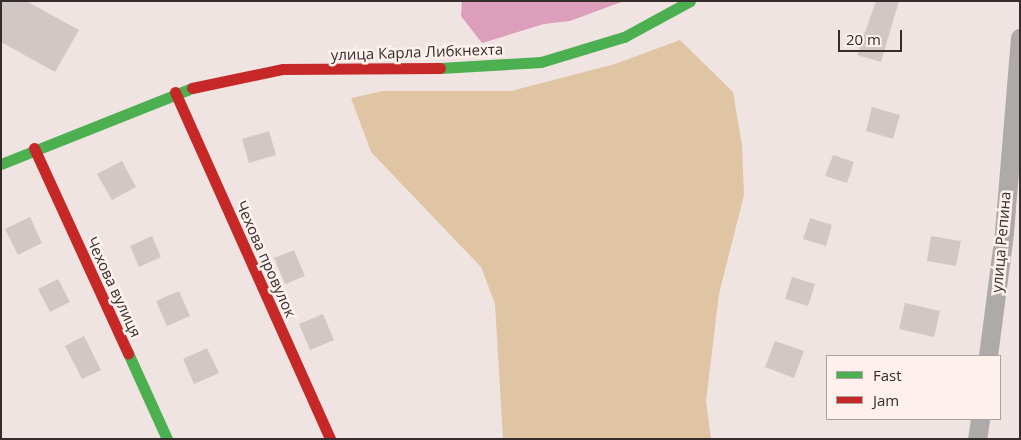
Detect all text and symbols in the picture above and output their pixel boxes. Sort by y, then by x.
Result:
scale bar [841,20,905,52]
text: 20 m [846,29,881,49]
street label: улица Карла Либкнехта [330,40,504,64]
street label: улица Репина [988,191,1014,293]
street label: Чехова провулок [232,198,300,320]
street label: Чехова вулиця [83,234,145,340]
legend [826,355,1001,420]
text: Fast [873,365,902,385]
text: Jam [873,390,899,410]

